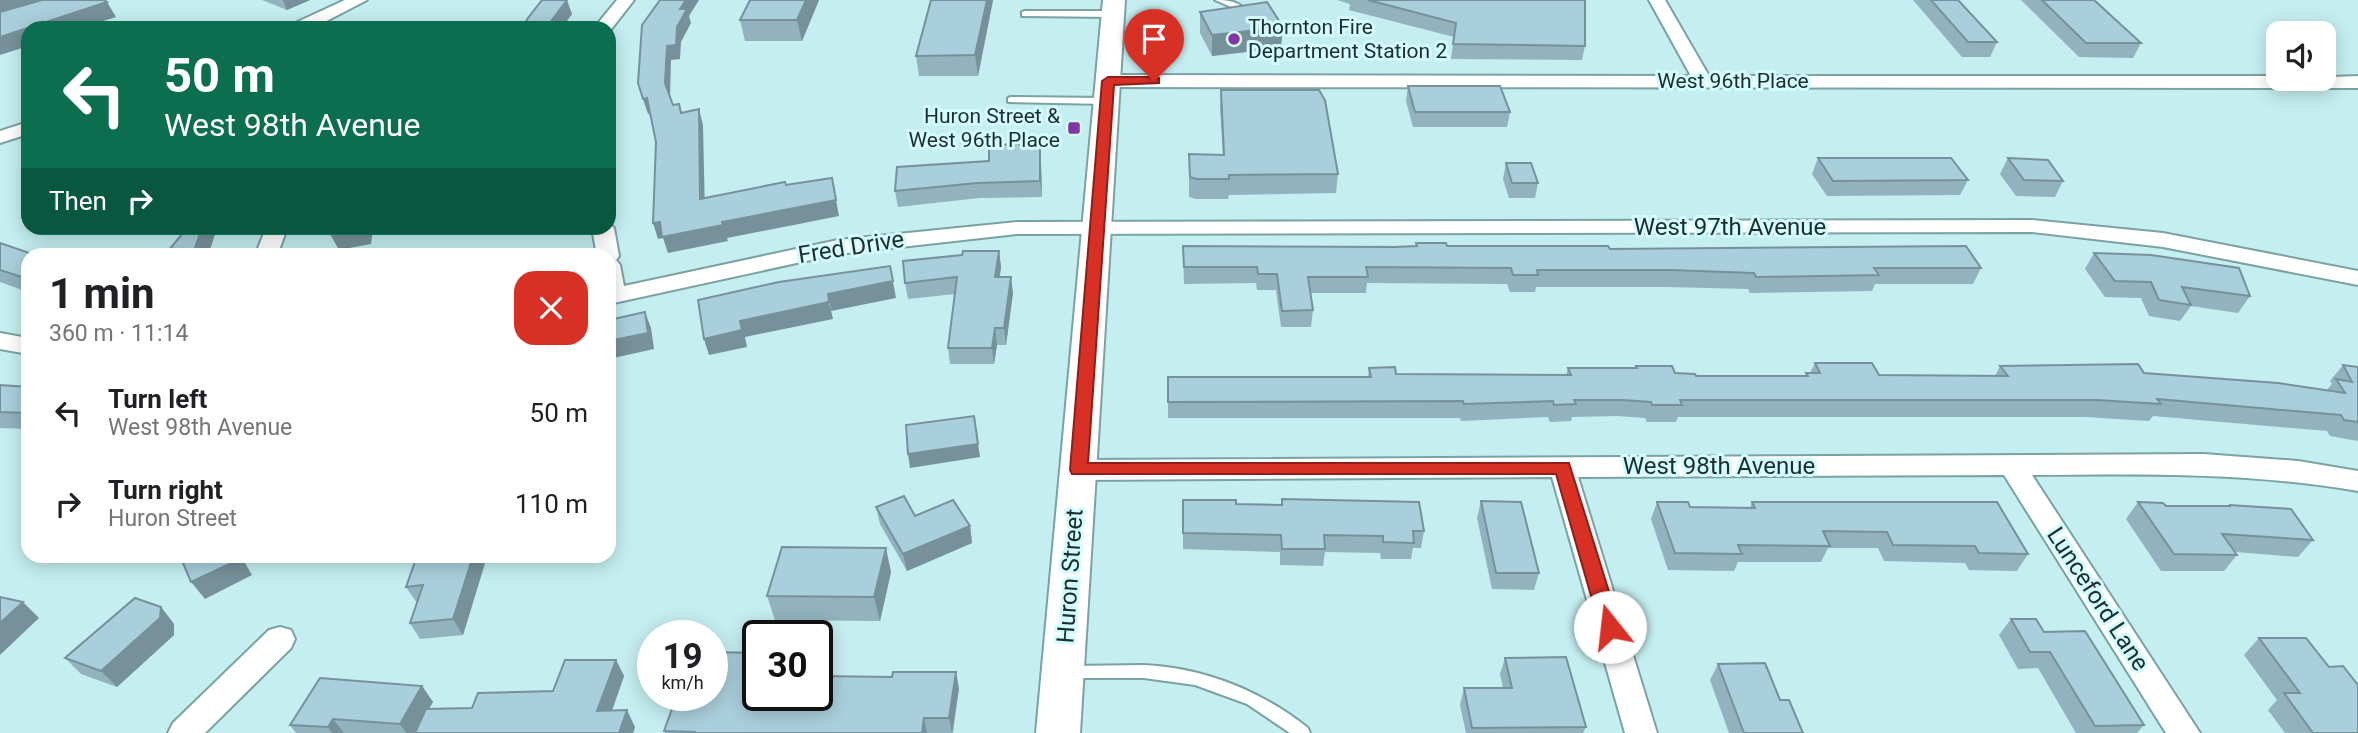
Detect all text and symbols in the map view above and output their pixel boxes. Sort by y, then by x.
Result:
pin [1124,9,1184,81]
place label: Thornton Fire Department Station 2 [1248,15,1447,63]
icon: arrive [1135,20,1173,58]
map controls [2266,21,2336,91]
button: sound [2266,21,2336,91]
marker: Thornton Fire Department Station 2 [1226,31,1242,47]
text: 50 m [164,47,275,104]
icon: left [49,49,140,140]
street label: West 96th Place [1657,69,1809,93]
place label: Huron Street & West 96th Place [908,104,1060,152]
text: West 98th Avenue [164,106,420,144]
marker: Huron Street & West 96th Place [1066,120,1082,136]
icon: right [121,182,159,220]
text: Then [49,186,107,216]
street label: West 97th Avenue [1634,213,1826,241]
street label: Fred Drive [796,225,906,269]
text: 1 min [49,269,155,318]
button: close [514,271,588,345]
text: 360 m · 11:14 [49,320,188,347]
text: Turn left [108,384,207,414]
icon: left [49,394,87,432]
text: 50 m [530,398,588,428]
text: West 98th Avenue [108,414,292,441]
street label: West 98th Avenue [1623,452,1815,480]
text: Turn right [108,475,223,505]
icon: right [49,485,87,523]
text: 110 m [515,489,588,519]
text: Huron Street [108,505,237,532]
street label: Huron Street [1051,508,1089,644]
street label: Lunceford Lane [2041,522,2155,676]
position arrow [1573,590,1647,664]
speed limit sign: 30 [742,620,833,711]
text: 19 [662,636,703,677]
text: km/h [661,672,704,693]

